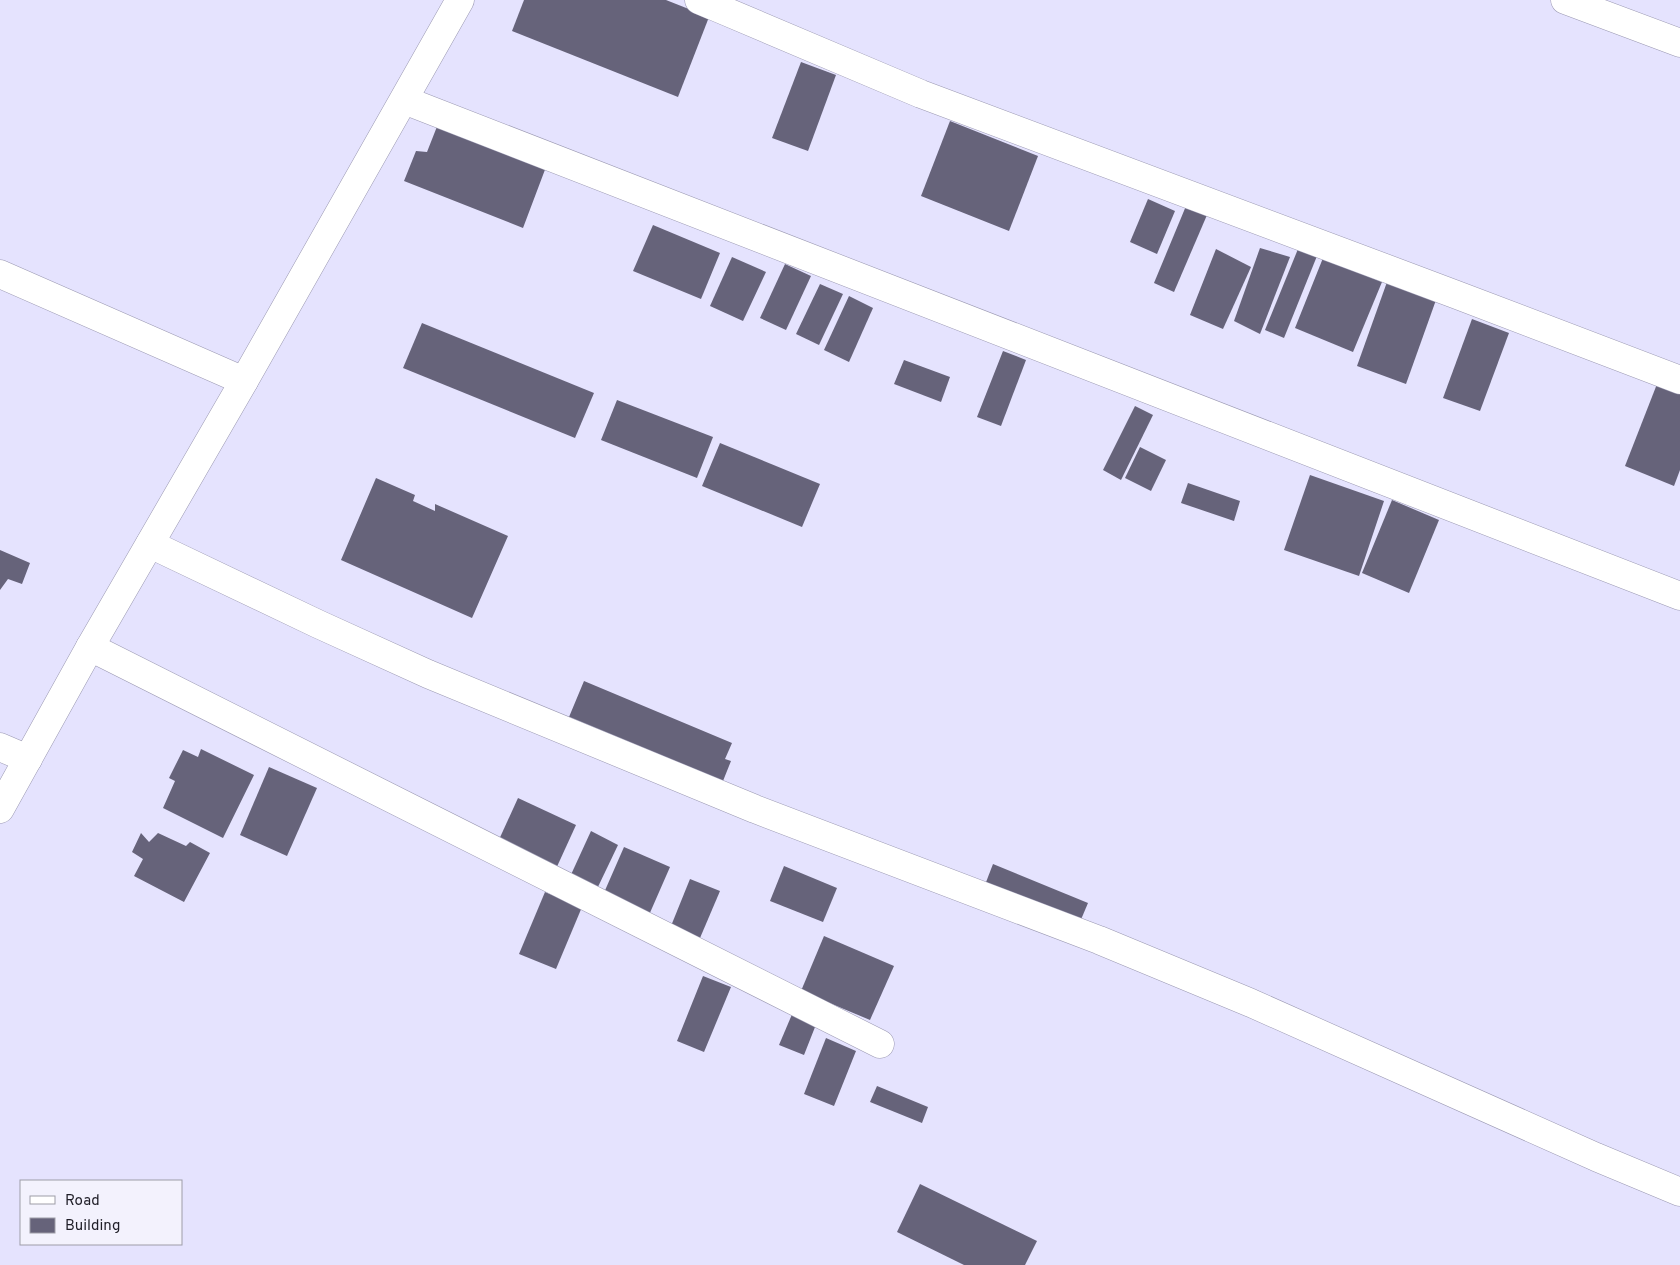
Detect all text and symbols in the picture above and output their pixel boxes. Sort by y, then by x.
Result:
legend [20,1180,182,1245]
text: Road [65,1192,100,1211]
text: Building [65,1217,120,1236]

